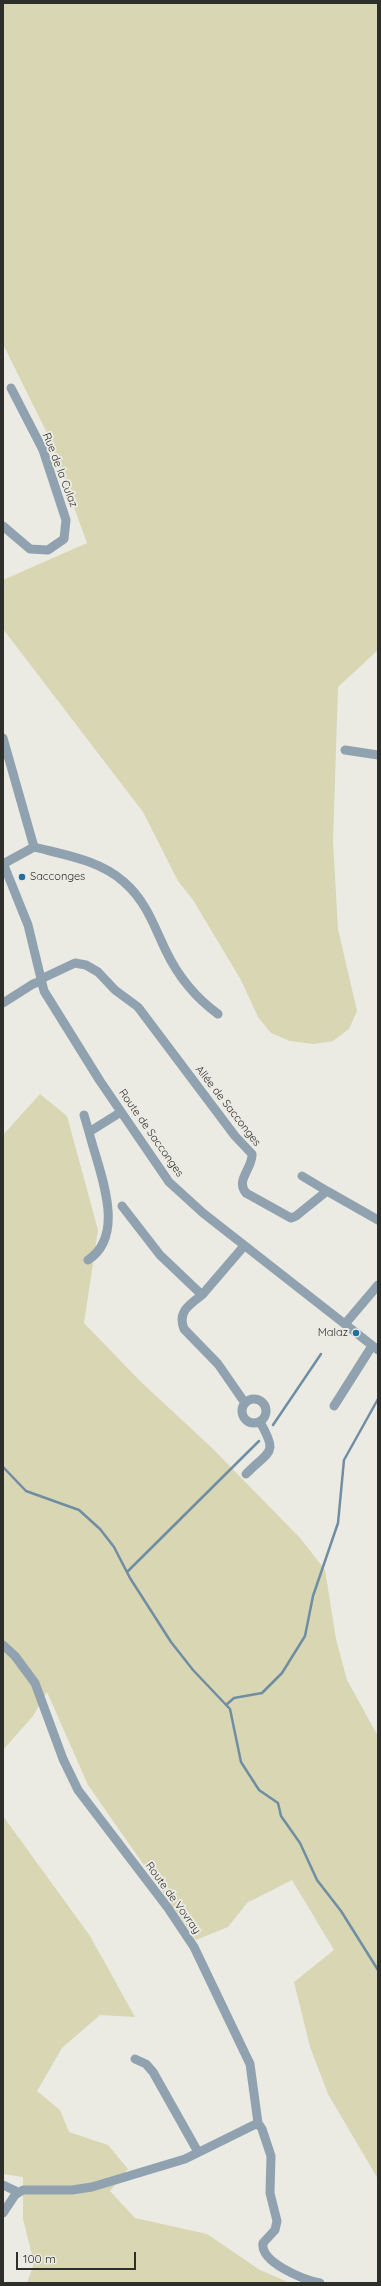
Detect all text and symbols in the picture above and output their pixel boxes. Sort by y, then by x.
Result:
street label: Rue de la Culaz [40,431,80,509]
place label: Sacconges [30,870,85,884]
marker: Sacconges [17,872,27,882]
street label: Allée de Sacconges [192,1063,264,1149]
street label: Route de Sacconges [116,1087,186,1179]
place label: Malaz [318,1326,348,1340]
marker: Malaz [351,1328,361,1338]
street label: Route de Vovray [143,1860,203,1936]
scale bar [18,2244,138,2270]
text: 100 m [23,2251,56,2266]

